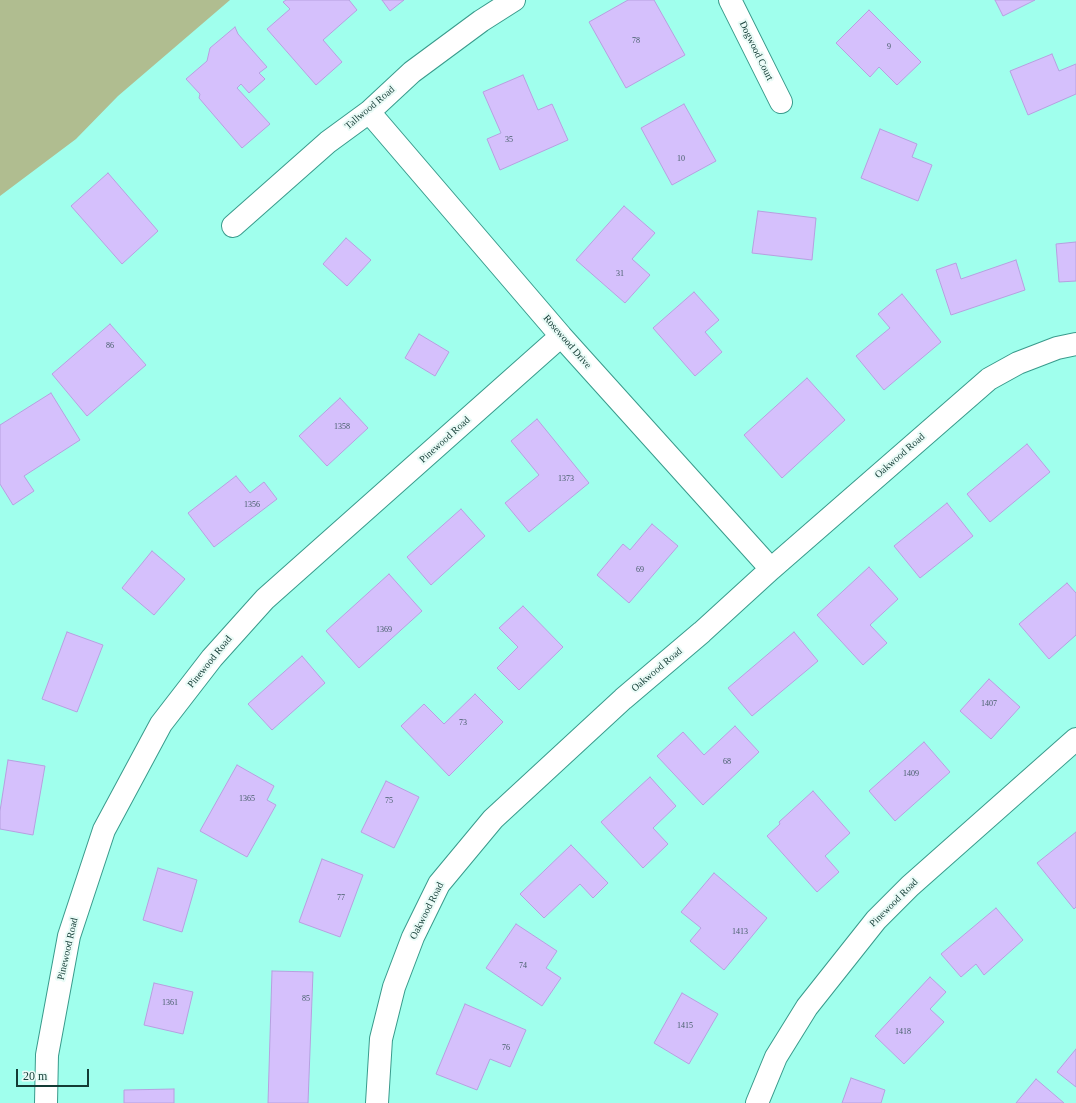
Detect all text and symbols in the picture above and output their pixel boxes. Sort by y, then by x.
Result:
street label: Dogwood Court [736,19,776,83]
house number: 78 [632,36,640,46]
house number: 9 [887,42,891,52]
street label: Tallwood Road [343,84,397,132]
house number: 35 [505,135,513,145]
house number: 10 [677,154,685,164]
house number: 31 [616,269,624,279]
street label: Rosewood Drive [540,313,594,371]
house number: 86 [106,341,114,351]
street label: Pinewood Road [417,414,473,466]
house number: 1358 [334,422,350,432]
street label: Oakwood Road [872,431,928,481]
house number: 1373 [558,474,574,484]
house number: 1356 [244,500,260,510]
house number: 69 [636,565,644,575]
house number: 1369 [376,625,392,635]
street label: Pinewood Road [185,634,235,690]
street label: Oakwood Road [629,645,685,695]
house number: 1407 [981,699,997,709]
house number: 73 [459,718,467,728]
house number: 68 [723,757,731,767]
house number: 1409 [903,769,919,779]
house number: 1365 [239,794,255,804]
house number: 75 [385,796,393,806]
street label: Pinewood Road [867,876,921,930]
street label: Oakwood Road [407,880,447,942]
house number: 77 [337,893,345,903]
street label: Pinewood Road [55,917,81,981]
house number: 1413 [732,927,748,937]
house number: 74 [519,961,527,971]
house number: 85 [302,994,310,1004]
house number: 1361 [162,998,178,1008]
house number: 1415 [677,1021,693,1031]
house number: 1418 [895,1027,911,1037]
house number: 76 [502,1043,510,1053]
scale bar [18,1061,91,1087]
text: 20 m [23,1069,47,1083]

